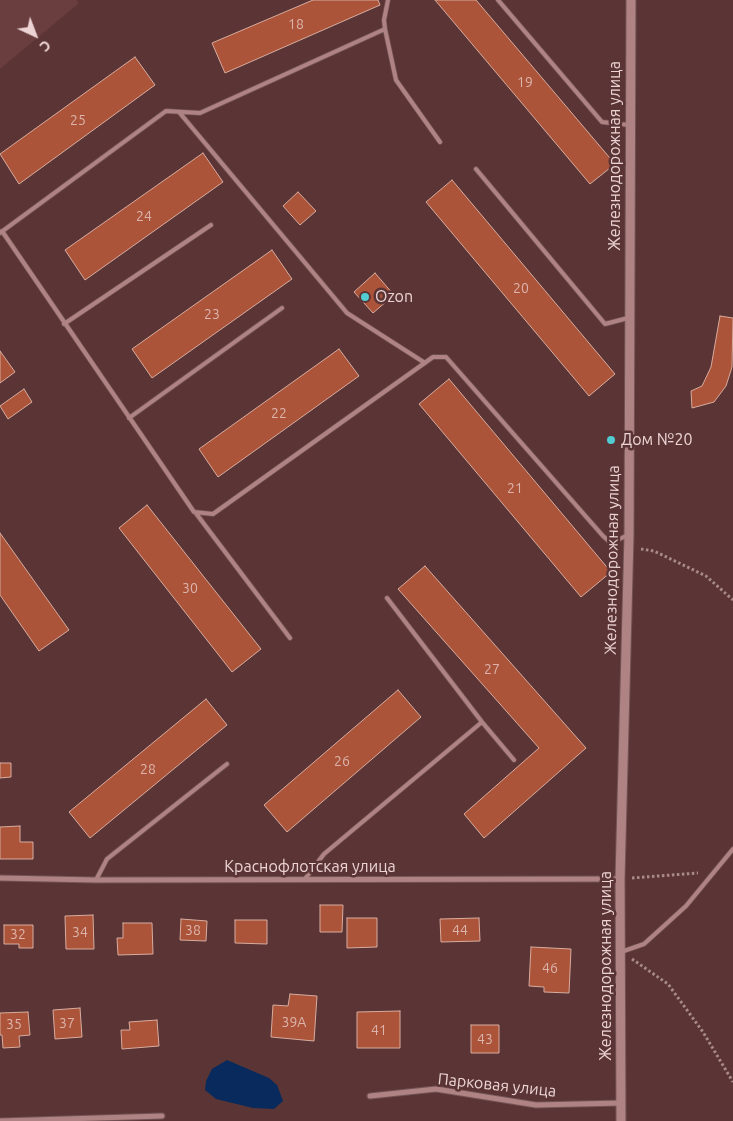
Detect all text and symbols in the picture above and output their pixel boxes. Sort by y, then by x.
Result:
north arrow [10,10,60,60]
house number: 18 [288,16,304,32]
text: С [37,37,54,55]
street label: Железнодорожная улица [605,61,625,251]
house number: 19 [517,74,533,90]
house number: 25 [70,112,86,128]
house number: 24 [136,208,152,224]
house number: 20 [513,280,529,296]
place label: Ozon [375,287,413,307]
marker: Ozon [359,291,371,303]
house number: 23 [204,306,220,322]
house number: 22 [271,405,287,421]
place label: Дом №20 [621,430,692,450]
marker: Дом №20 [605,434,617,446]
street label: Железнодорожная улица [601,465,623,655]
house number: 21 [507,480,523,496]
house number: 30 [182,580,198,596]
house number: 27 [484,661,500,677]
house number: 26 [334,753,350,769]
house number: 28 [140,761,156,777]
street label: Краснофлотская улица [224,857,396,877]
street label: Железнодорожная улица [596,871,616,1061]
house number: 38 [185,922,201,938]
house number: 44 [452,922,468,938]
house number: 34 [72,924,88,940]
house number: 32 [10,926,26,942]
house number: 46 [542,960,558,976]
house number: 39А [282,1014,306,1030]
house number: 37 [59,1015,75,1031]
house number: 35 [6,1016,22,1032]
house number: 41 [371,1022,387,1038]
house number: 43 [477,1031,493,1047]
street label: Парковая улица [437,1069,557,1101]

